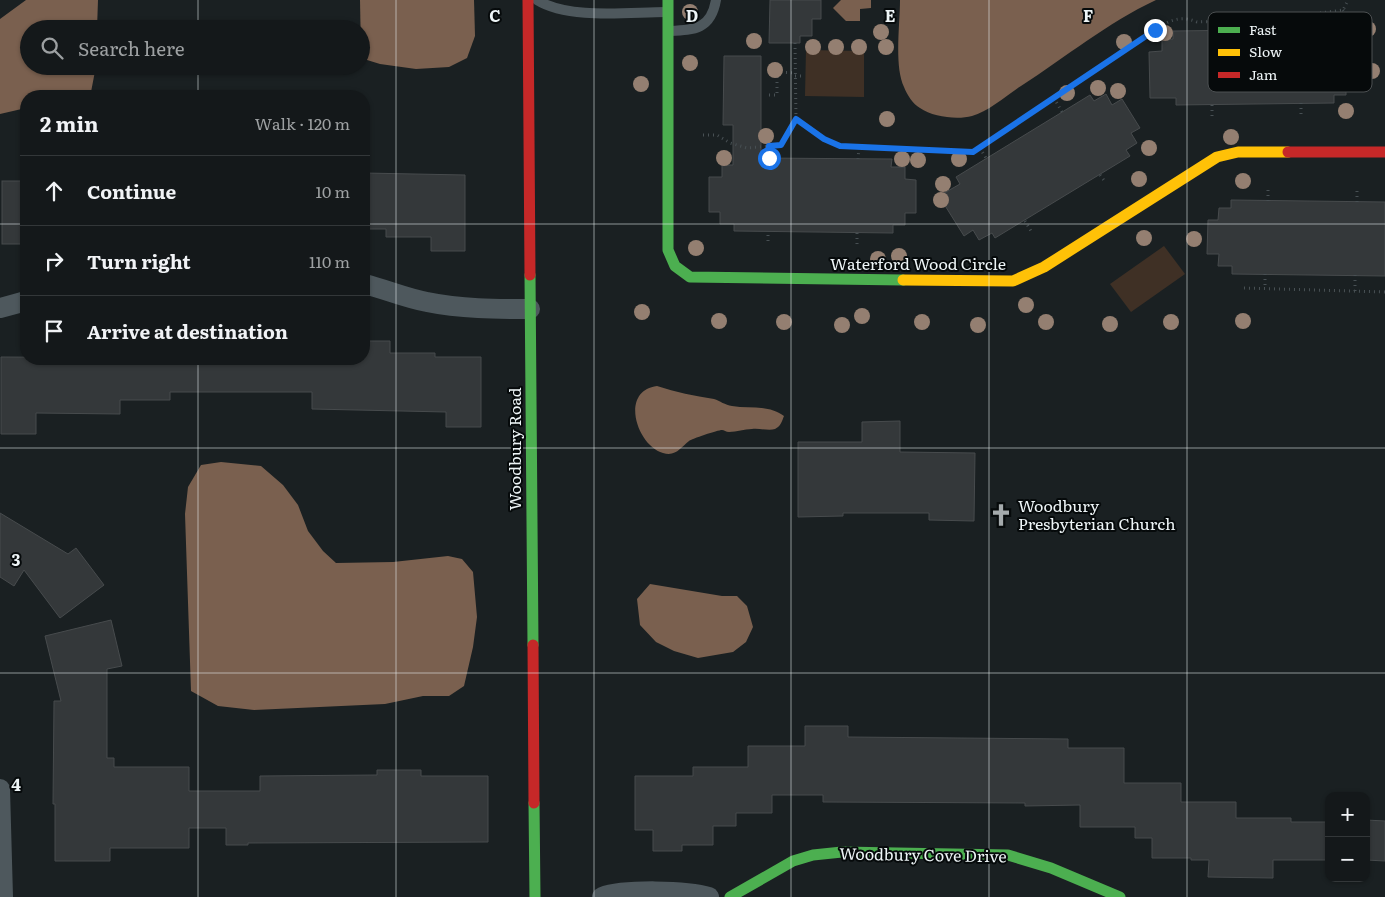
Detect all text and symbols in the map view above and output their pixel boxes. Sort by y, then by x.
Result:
text: C [489,3,501,27]
text: D [686,3,698,27]
text: E [885,3,896,27]
text: F [1083,3,1093,27]
legend [1208,12,1372,92]
route end [1144,19,1167,42]
text: Fast [1249,19,1277,39]
search box [20,20,370,75]
icon: search [38,34,66,62]
text: Search here [78,34,185,62]
text: Slow [1249,41,1282,61]
text: Jam [1249,64,1278,84]
text: 2 min [40,107,99,138]
text: Walk · 120 m [255,111,350,135]
route start [758,147,781,170]
icon: ahead [40,177,68,205]
text: Continue [87,177,176,205]
text: 10 m [316,179,350,203]
icon: right [40,247,68,275]
text: Turn right [87,247,191,275]
text: 110 m [309,249,350,273]
street label: Waterford Wood Circle [830,251,1006,275]
icon: arrive [40,317,68,345]
text: Arrive at destination [87,317,288,345]
street label: Woodbury Road [502,387,526,511]
place label: Woodbury Presbyterian Church [1018,493,1176,535]
church icon: Woodbury Presbyterian Church [988,502,1014,528]
text: 3 [12,547,21,571]
text: 4 [11,772,21,796]
map controls [1325,792,1370,882]
button: + [1325,792,1370,837]
button: − [1325,837,1370,882]
street label: Woodbury Cove Drive [839,841,1007,867]

